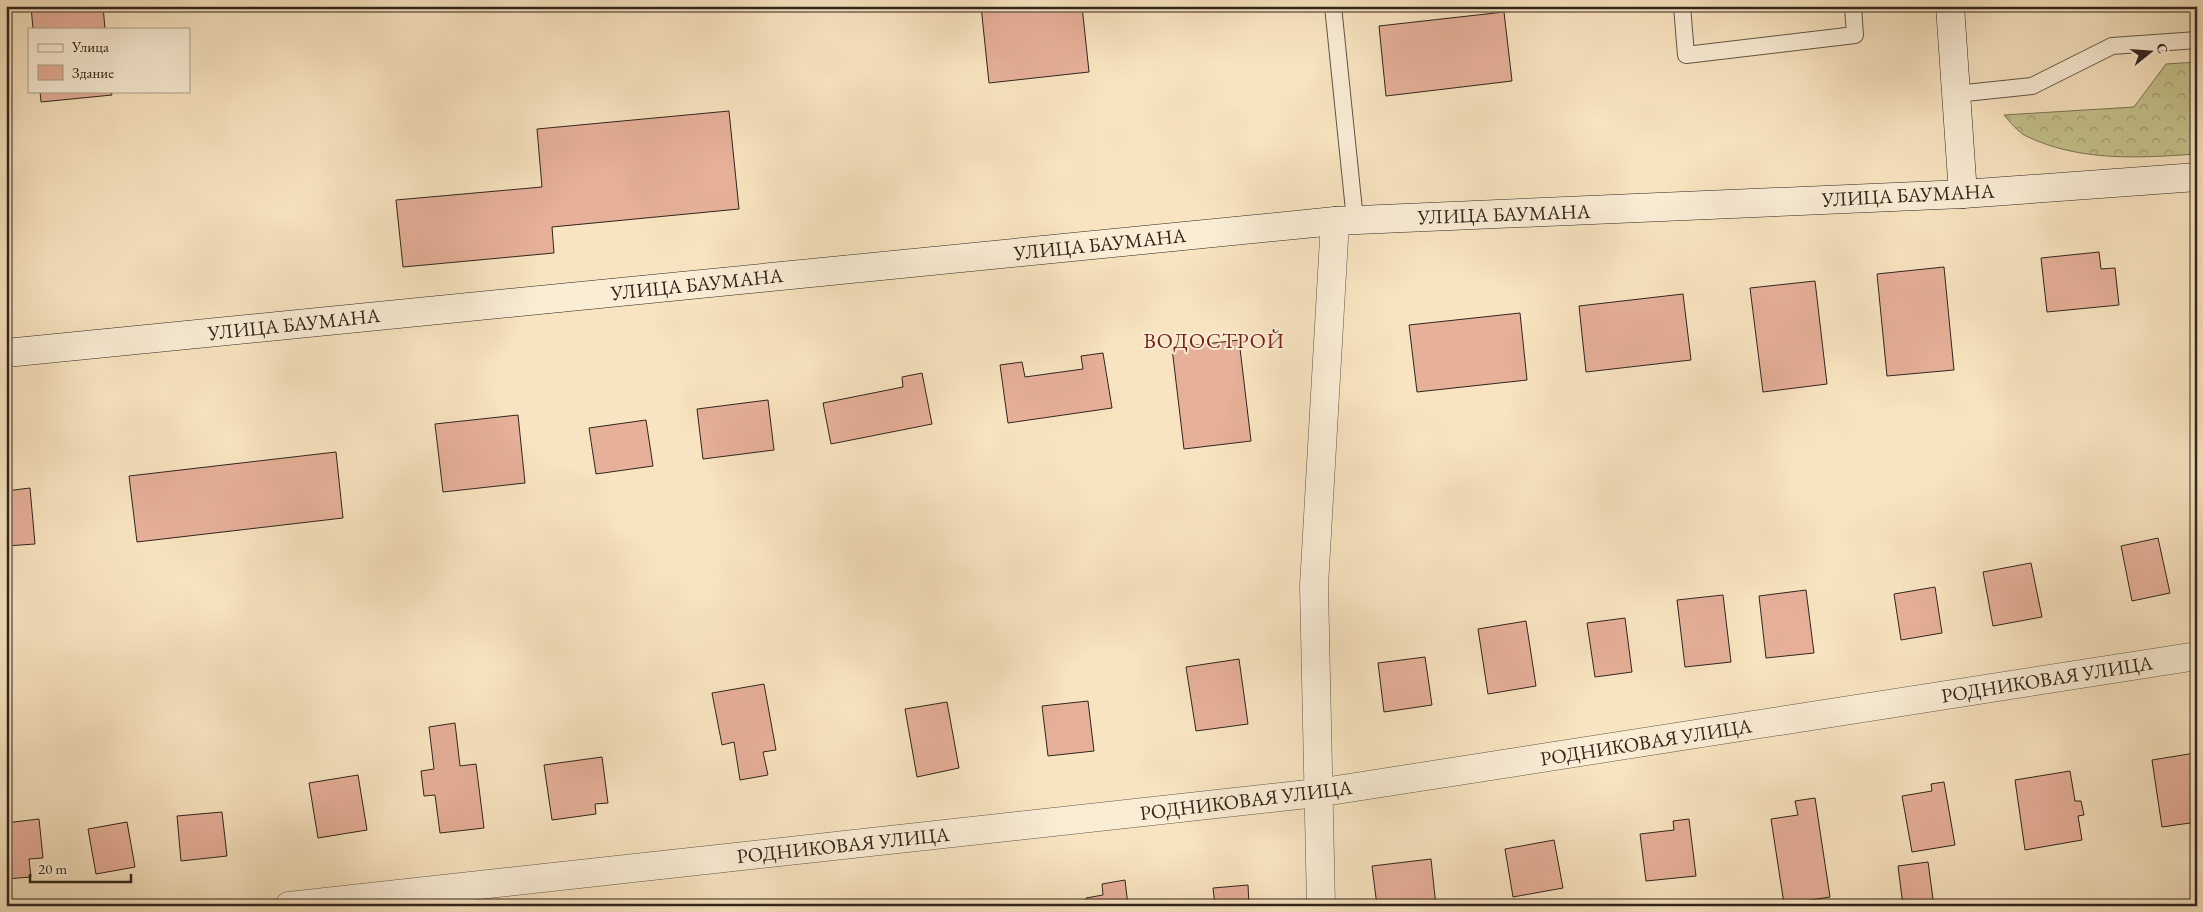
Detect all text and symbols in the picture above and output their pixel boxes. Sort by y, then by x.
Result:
legend [28,28,190,92]
north arrow [2126,28,2176,78]
text: Улица [71,37,109,56]
text: С [2152,41,2173,56]
text: Здание [72,63,114,82]
street label: УЛИЦА БАУМАНА [1820,177,1995,213]
street label: УЛИЦА БАУМАНА [1416,198,1591,230]
street label: УЛИЦА БАУМАНА [1012,222,1188,266]
street label: УЛИЦА БАУМАНА [609,262,785,306]
street label: УЛИЦА БАУМАНА [206,302,382,346]
district label: ВОДОСТРОЙ [1143,327,1285,354]
street label: РОДНИКОВАЯ УЛИЦА [1939,649,2155,709]
street label: РОДНИКОВАЯ УЛИЦА [1538,712,1754,772]
street label: РОДНИКОВАЯ УЛИЦА [1138,774,1354,826]
street label: РОДНИКОВАЯ УЛИЦА [735,821,951,869]
scale bar [30,852,131,884]
text: 20 m [38,859,67,878]

